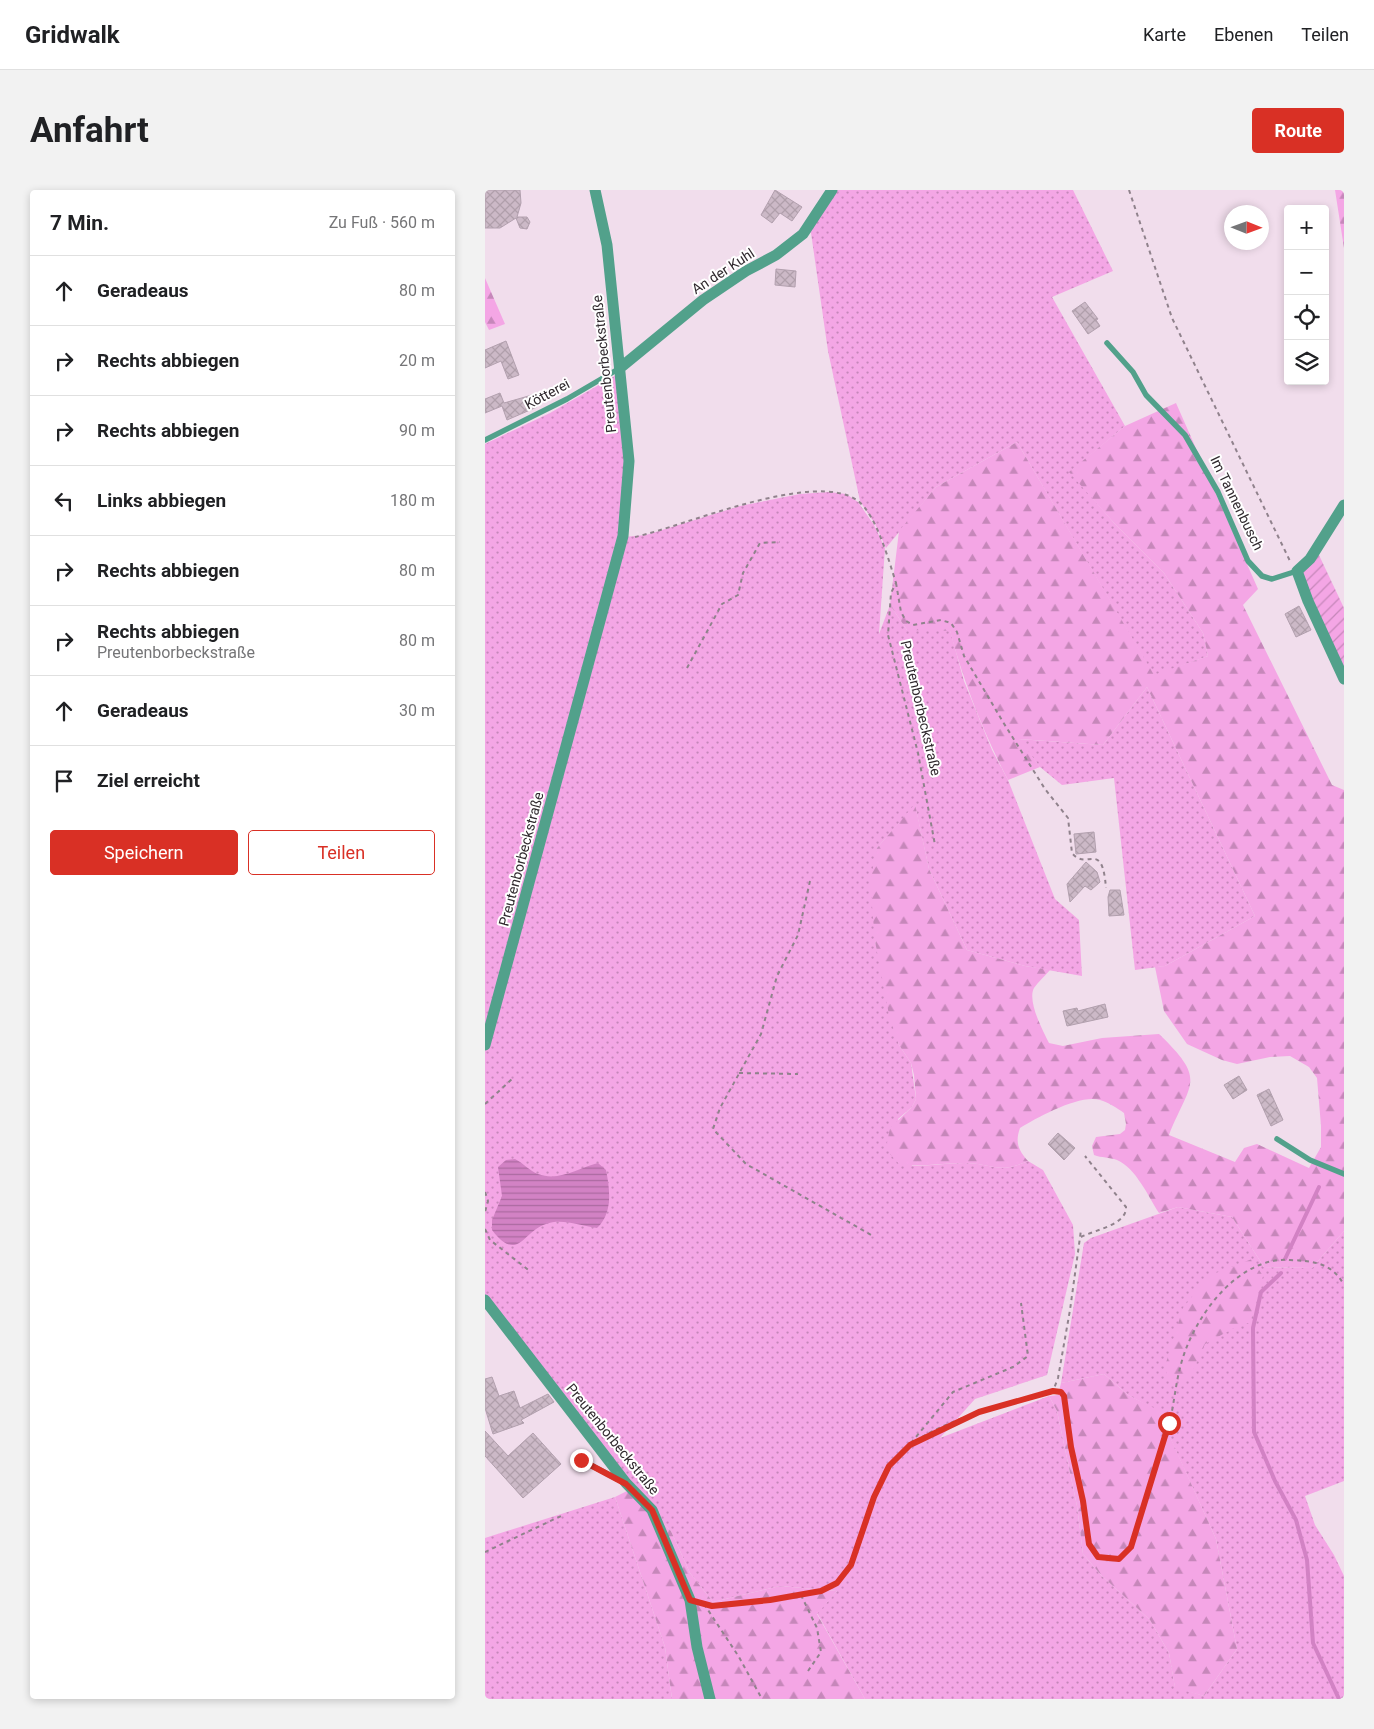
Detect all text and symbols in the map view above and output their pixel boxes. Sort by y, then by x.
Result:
text: Gridwalk [25,21,120,49]
text: Karte [1143,24,1186,45]
text: Ebenen [1214,24,1273,45]
text: Teilen [1301,24,1349,45]
button: Route [1252,108,1344,153]
text: Anfahrt [30,110,149,151]
north arrow [1224,205,1269,250]
map controls [1284,205,1329,385]
button: + [1284,205,1329,250]
text: 7 Min. [50,211,109,235]
text: Zu Fuß · 560 m [329,213,435,232]
street label: An der Kuhl [689,245,757,297]
button: − [1284,250,1329,295]
icon: ahead [50,277,78,305]
text: Geradeaus [97,279,189,302]
text: 80 m [399,281,435,300]
street label: Preutenborbeckstraße [589,294,619,434]
button: locate [1284,295,1329,340]
button: layers [1284,340,1329,385]
icon: right [50,347,78,375]
text: Rechts abbiegen [97,349,239,372]
text: 20 m [399,351,435,370]
street label: Kötterei [522,376,572,412]
icon: right [50,417,78,445]
text: Rechts abbiegen [97,419,239,442]
text: 90 m [399,421,435,440]
street label: Im Tannenbusch [1207,453,1267,553]
icon: left [50,487,78,515]
text: Links abbiegen [97,489,226,512]
text: 180 m [390,491,435,510]
icon: right [50,557,78,585]
text: Rechts abbiegen [97,559,239,582]
text: 80 m [399,561,435,580]
text: Rechts abbiegen [97,620,239,643]
icon: right [50,627,78,655]
text: 80 m [399,631,435,650]
street label: Preutenborbeckstraße [898,639,944,777]
text: Preutenborbeckstraße [97,643,255,662]
icon: ahead [50,697,78,725]
text: Geradeaus [97,699,189,722]
text: 30 m [399,701,435,720]
icon: arrive [50,767,78,795]
text: Ziel erreicht [97,769,200,792]
street label: Preutenborbeckstraße [495,790,547,928]
button: Speichern [50,830,238,875]
button: Teilen [248,830,435,875]
street label: Preutenborbeckstraße [563,1380,663,1498]
route start [1158,1412,1181,1435]
route end [570,1449,593,1472]

